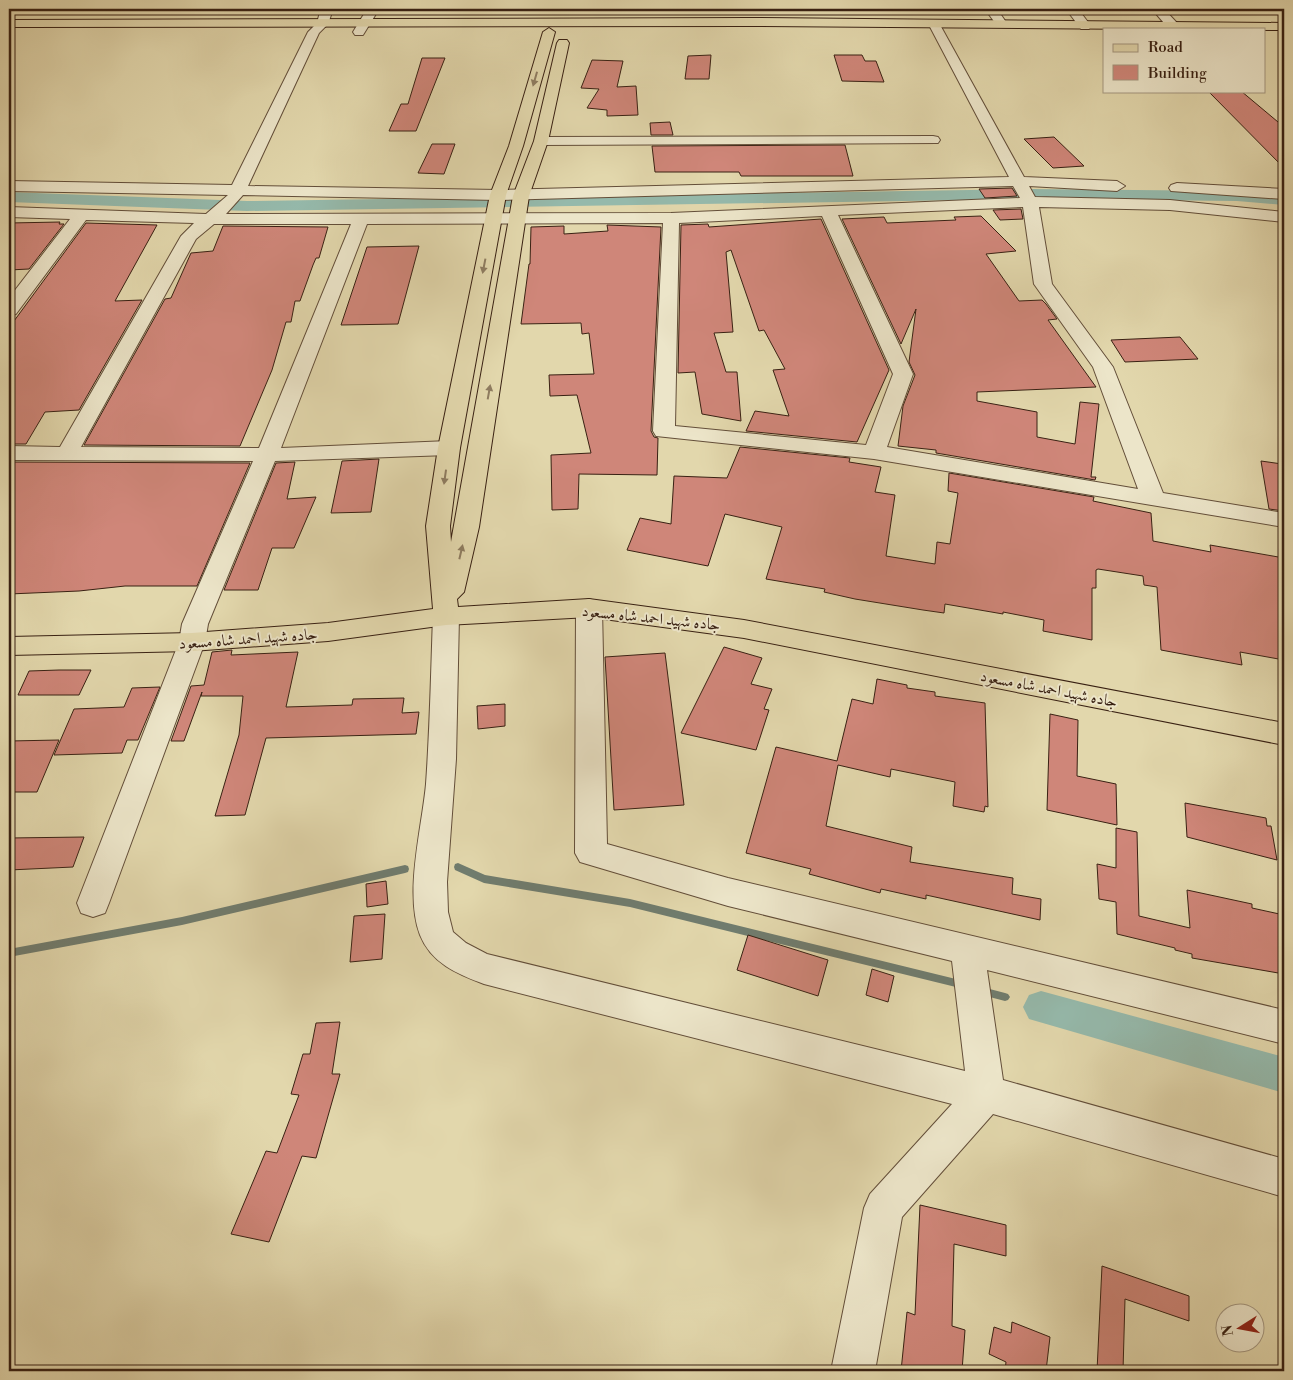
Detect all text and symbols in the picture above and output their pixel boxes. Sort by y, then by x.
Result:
legend [1103,28,1266,92]
text: Road [1148,38,1183,57]
text: Building [1147,64,1207,83]
one-way arrow [531,71,539,86]
one-way arrow [480,258,488,274]
one-way arrow [486,383,494,399]
one-way arrow [441,470,449,486]
one-way arrow [457,544,465,559]
street label: جاده شهيد احمد شاه مسعود [581,601,721,635]
street label: جاده شهيد احمد شاه مسعود [178,624,318,654]
street label: جاده شهيد احمد شاه مسعود [979,666,1119,712]
north arrow [1216,1302,1266,1352]
text: N [1218,1323,1238,1337]

